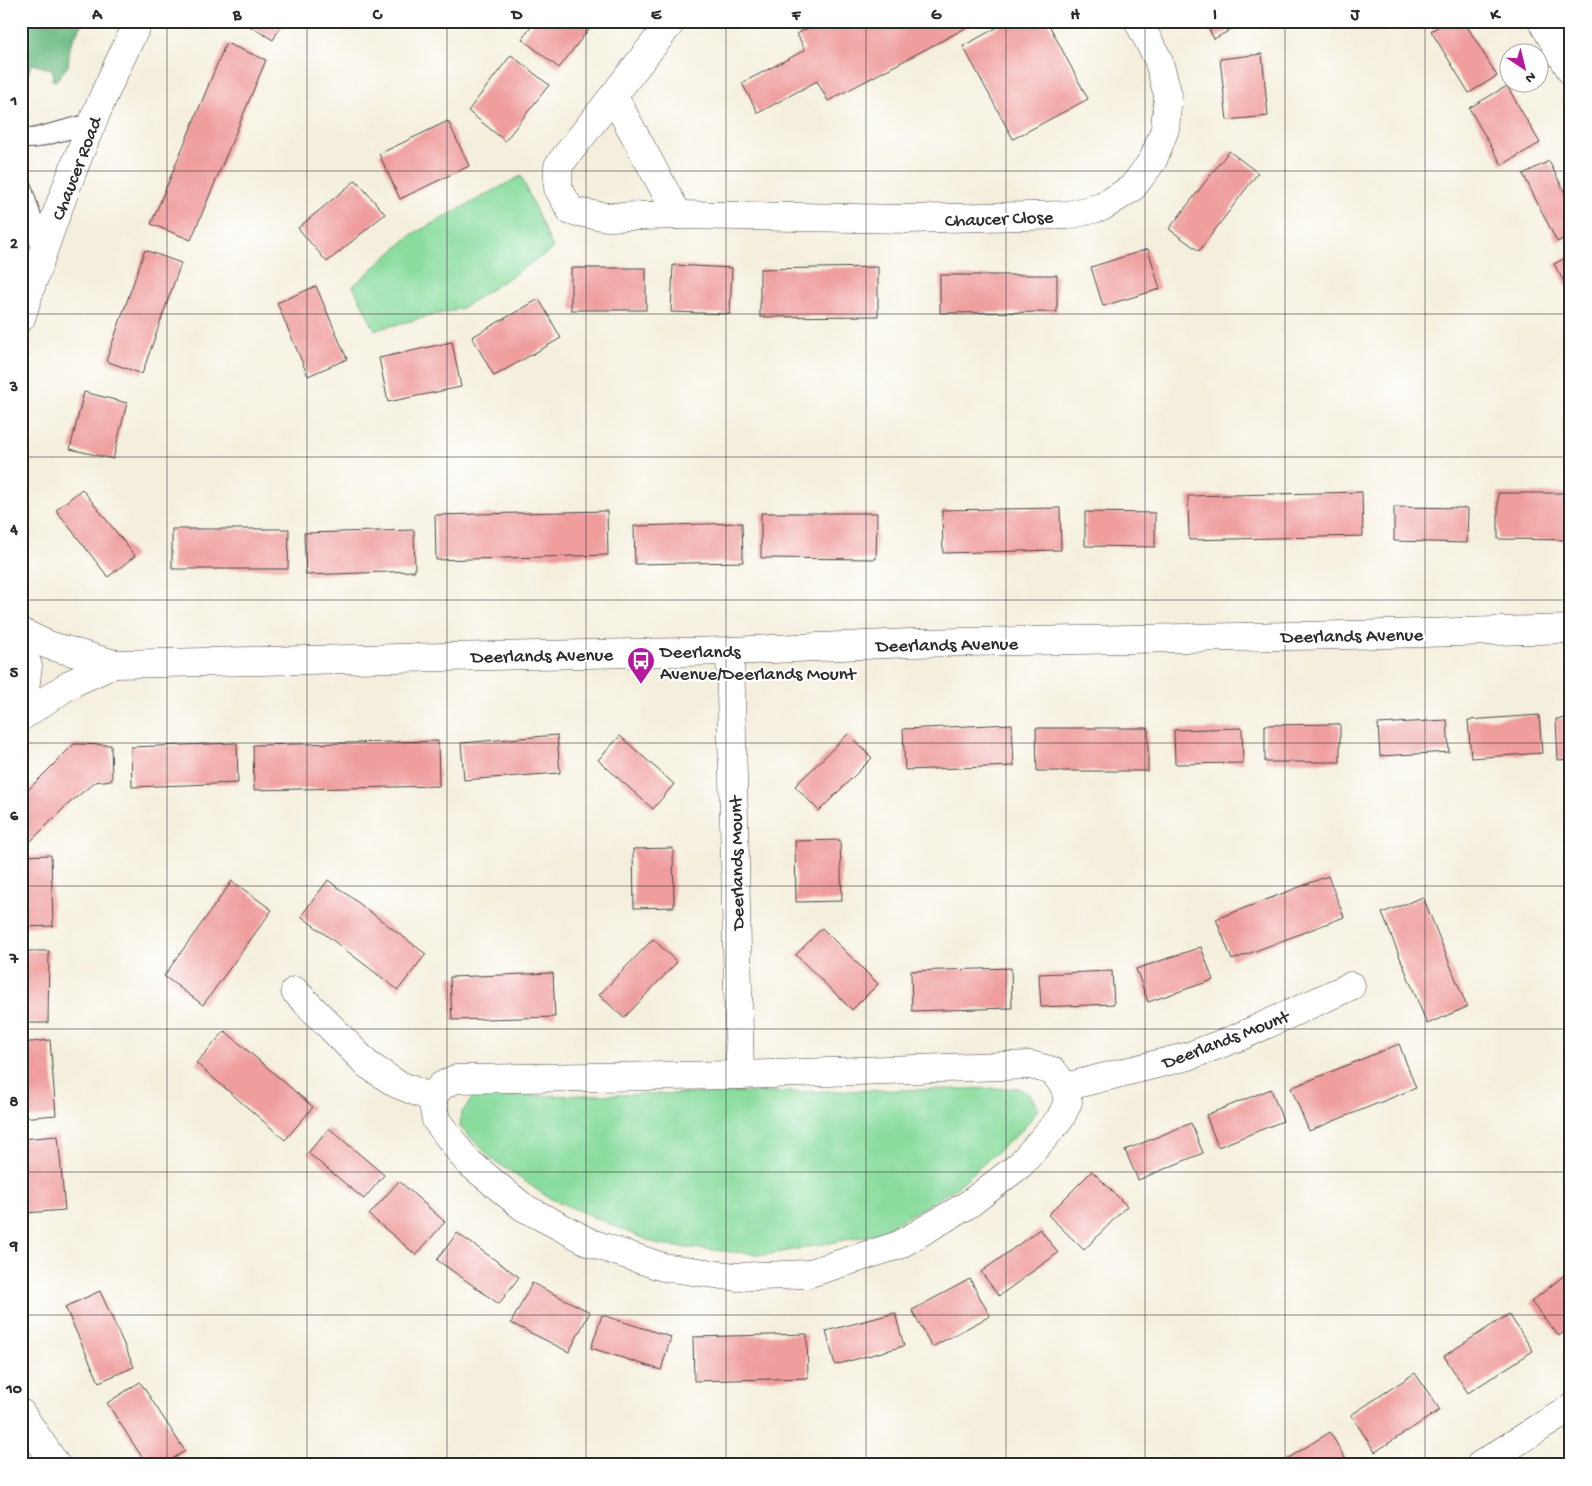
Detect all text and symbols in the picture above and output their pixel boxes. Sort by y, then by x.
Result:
text: A [91,7,103,26]
text: B [232,7,242,26]
text: C [372,7,383,26]
text: D [510,7,523,26]
text: E [651,7,662,26]
text: F [791,7,802,26]
text: G [931,7,942,26]
text: H [1070,7,1080,26]
text: I [1213,7,1217,26]
text: J [1350,7,1361,26]
text: K [1490,7,1502,26]
north arrow [1500,42,1550,92]
text: N [1521,67,1539,86]
text: 1 [10,93,17,112]
street label: Chaucer Road [48,113,109,224]
street label: Chaucer Close [944,207,1054,234]
text: 2 [10,236,18,255]
text: 3 [9,379,18,398]
text: 4 [9,522,18,541]
street label: Deerlands Avenue [1279,625,1424,650]
street label: Deerlands Avenue [874,634,1019,659]
place label: Deerlands Avenue/Deerlands Mount [658,642,858,687]
street label: Deerlands Avenue [469,645,614,670]
bus stop icon: Deerlands Avenue/Deerlands Mount [626,646,656,685]
text: 5 [10,665,19,684]
street label: Deerlands Mount [726,794,751,932]
text: 6 [10,808,19,827]
text: 7 [9,951,19,970]
street label: Deerlands Mount [1158,1006,1295,1077]
text: 8 [10,1094,19,1113]
text: 9 [9,1238,18,1257]
text: 10 [5,1381,22,1400]

